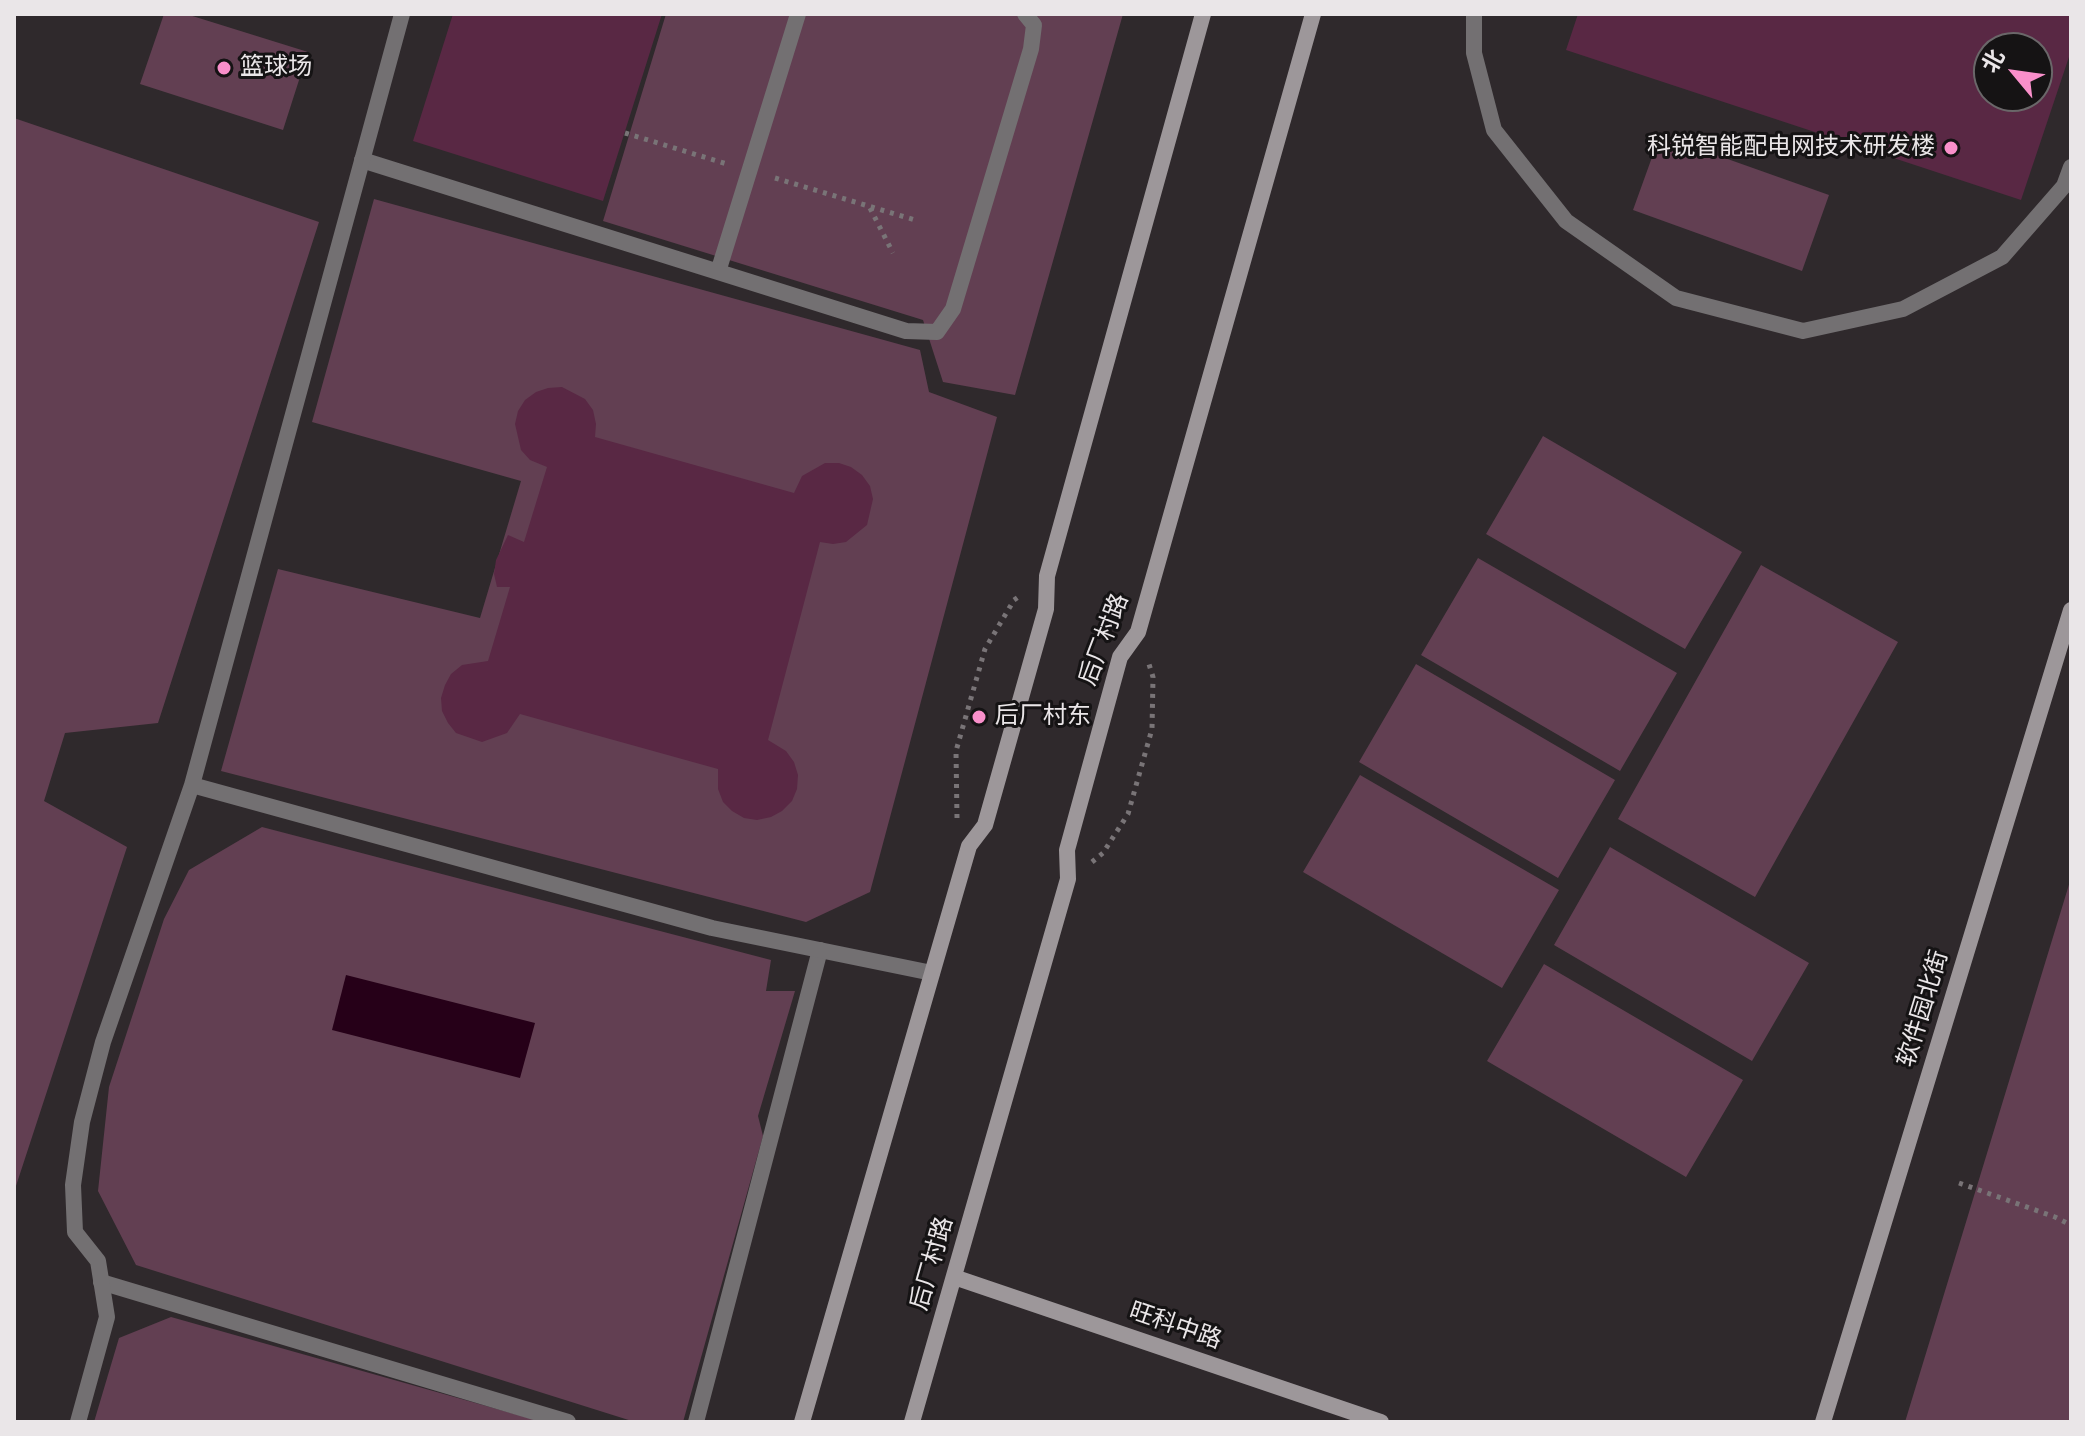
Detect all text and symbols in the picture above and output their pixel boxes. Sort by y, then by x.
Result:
north arrow [1973,32,2053,112]
text: 北 [1977,45,2010,77]
place label: 篮球场 [240,54,312,82]
marker: 篮球场 [215,59,233,77]
place label: 科锐智能配电网技术研发楼 [1647,134,1935,162]
marker: 科锐智能配电网技术研发楼 [1942,139,1960,157]
street label: 后厂村路 [1074,590,1136,690]
place label: 后厂村东 [995,703,1091,731]
marker: 后厂村东 [970,708,988,726]
street label: 软件园北街 [1893,947,1955,1071]
street label: 后厂村路 [906,1214,960,1314]
street label: 旺科中路 [1125,1298,1225,1356]

